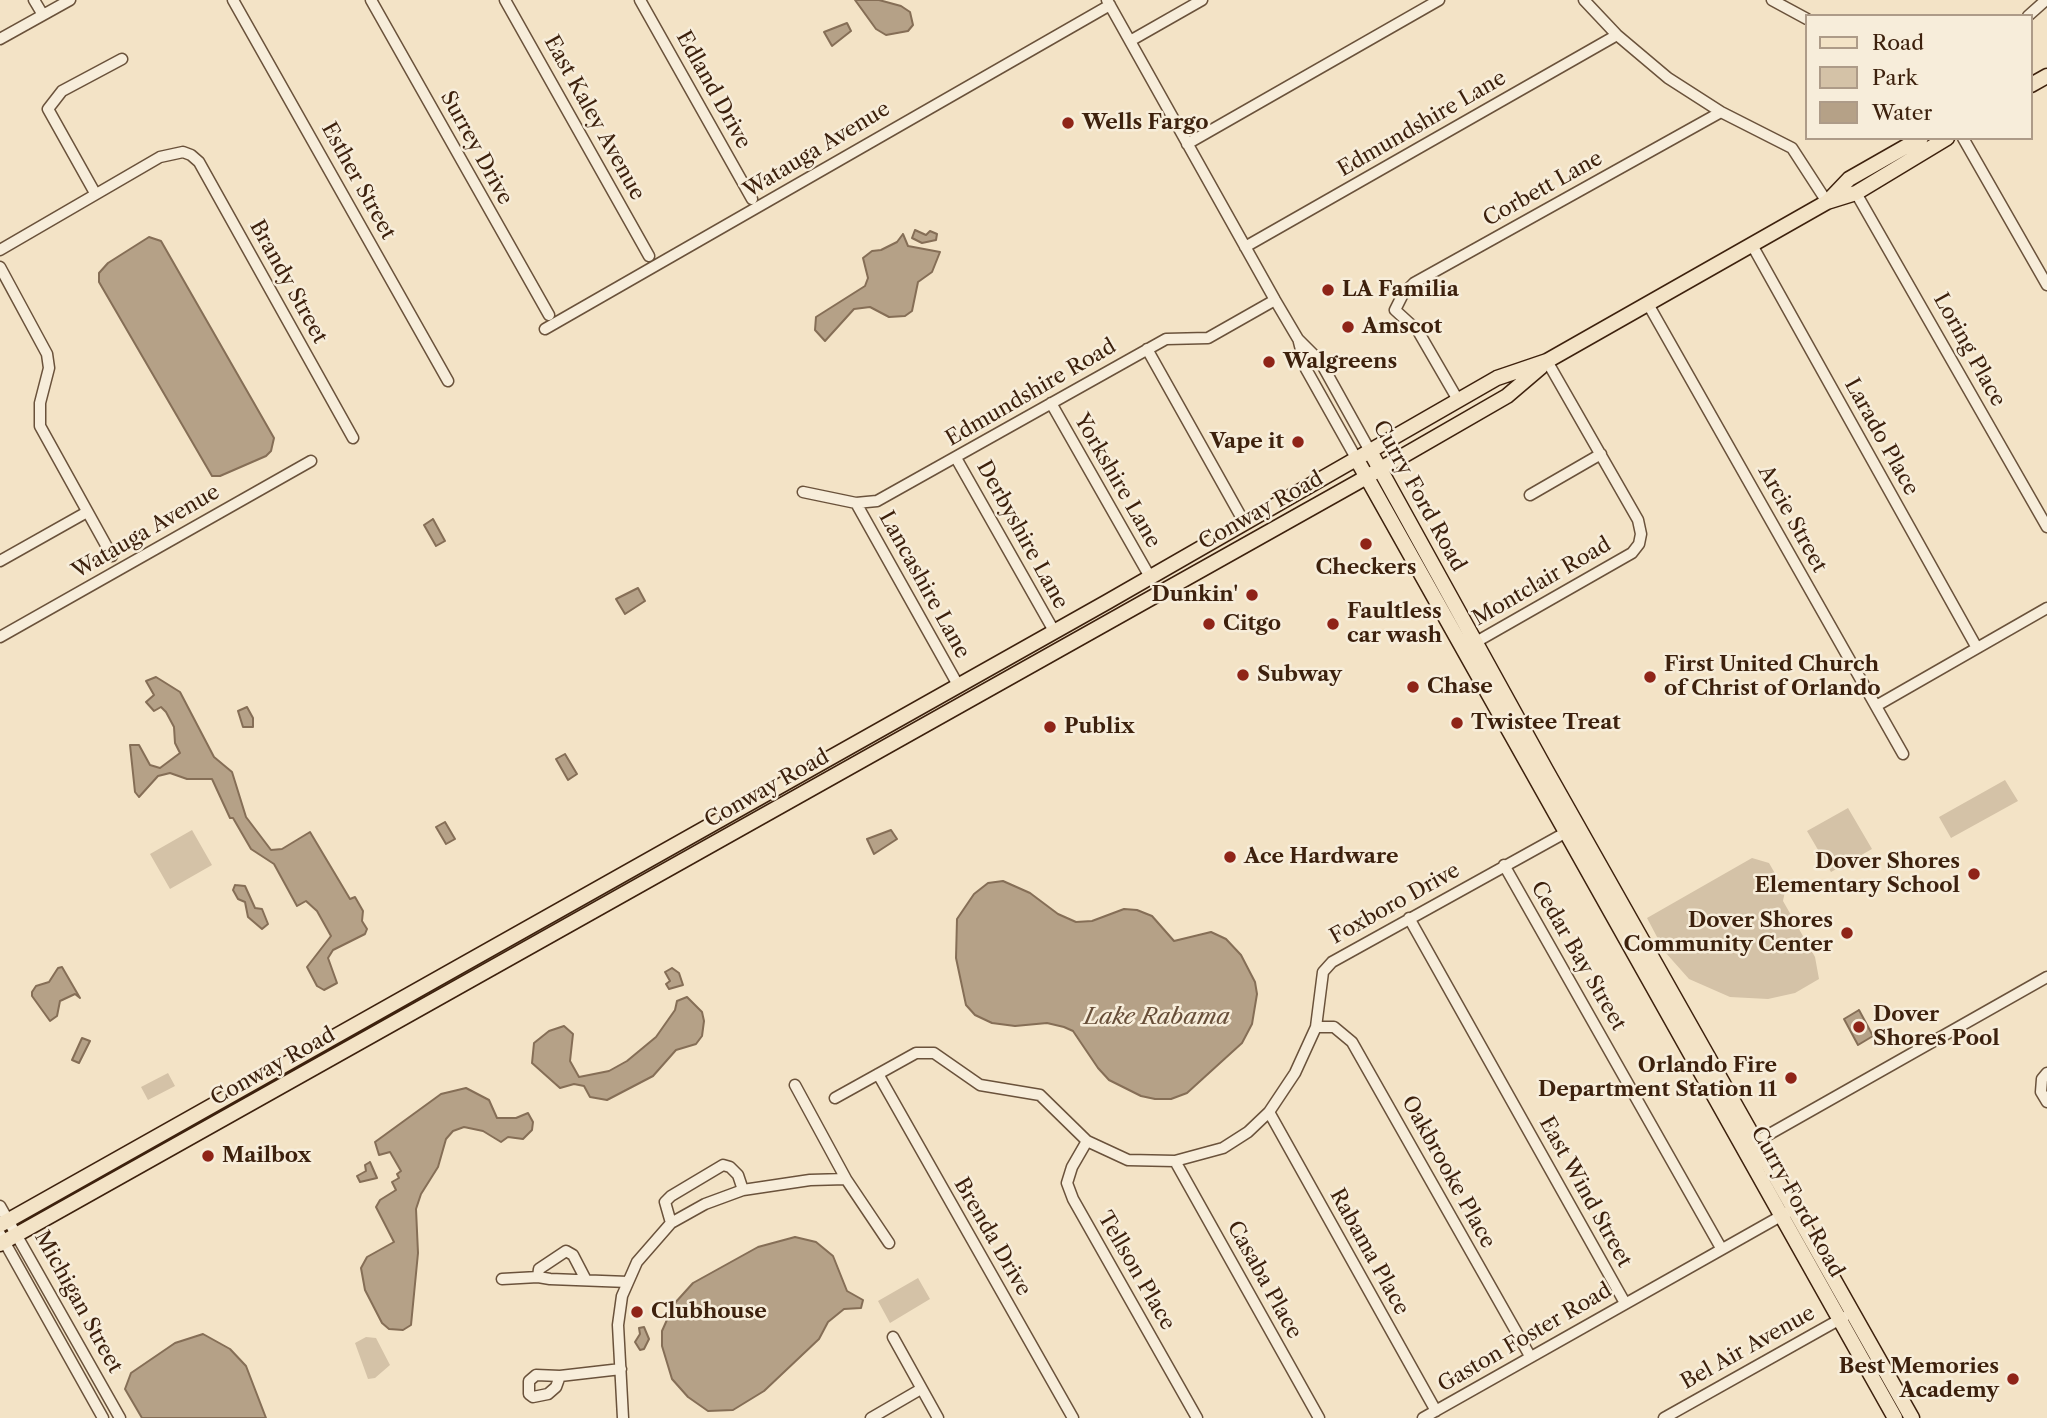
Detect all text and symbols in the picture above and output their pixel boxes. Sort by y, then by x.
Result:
legend [1806,14,2033,140]
street label: Edland Drive [670,27,756,153]
text: Road [1872,30,1924,55]
street label: East Kaley Avenue [538,31,650,205]
text: Park [1872,65,1918,90]
street label: Edmundshire Lane [1333,66,1511,182]
street label: Surrey Drive [434,87,518,209]
street label: Watauga Avenue [739,96,895,204]
text: Water [1872,100,1932,125]
place label: Wells Fargo [1082,110,1209,136]
marker: Wells Fargo [1060,115,1076,131]
street label: Esther Street [316,118,400,244]
street label: Corbett Lane [1479,146,1607,232]
street label: Brandy Street [244,216,332,348]
place label: LA Familia [1342,277,1459,303]
marker: LA Familia [1320,282,1336,298]
street label: Loring Place [1928,289,2010,411]
place label: Amscot [1362,314,1442,340]
marker: Amscot [1340,319,1356,335]
street label: Edmundshire Road [941,334,1121,452]
place label: Walgreens [1283,349,1397,375]
marker: Walgreens [1261,354,1277,370]
street label: Larado Place [1838,374,1924,500]
street label: Yorkshire Lane [1068,409,1166,553]
street label: Curry Ford Road [1367,416,1471,576]
place label: Vape it [1210,429,1284,455]
marker: Vape it [1290,434,1306,450]
street label: Derbyshire Lane [971,457,1073,613]
street label: Arcie Street [1752,461,1832,577]
street label: Conway Road [1194,466,1328,556]
street label: Watauga Avenue [68,480,224,584]
street label: Lancashire Lane [873,507,975,663]
street label: Montclair Road [1468,532,1616,632]
marker: Checkers [1358,536,1374,552]
place label: Checkers [1315,555,1417,581]
place label: Dunkin' [1152,582,1238,608]
marker: Dunkin' [1244,587,1260,603]
place label: Faultless car wash [1347,599,1442,649]
place label: Citgo [1223,611,1281,637]
marker: Citgo [1201,616,1217,632]
marker: Faultless car wash [1325,616,1341,632]
place label: First United Church of Christ of Orlando [1664,652,1881,702]
place label: Subway [1257,662,1342,688]
marker: Subway [1235,667,1251,683]
marker: First United Church of Christ of Orlando [1642,669,1658,685]
place label: Chase [1427,674,1493,700]
marker: Chase [1405,679,1421,695]
place label: Twistee Treat [1471,710,1621,736]
place label: Publix [1064,714,1135,740]
marker: Twistee Treat [1449,715,1465,731]
marker: Publix [1042,719,1058,735]
street label: Conway Road [700,744,834,834]
place label: Ace Hardware [1244,844,1399,870]
marker: Ace Hardware [1222,849,1238,865]
place label: Dover Shores Elementary School [1755,849,1960,899]
street label: Foxboro Drive [1326,858,1464,950]
marker: Dover Shores Elementary School [1966,866,1982,882]
street label: Cedar Bay Street [1525,877,1631,1035]
place label: Dover Shores Community Center [1624,908,1833,958]
marker: Dover Shores Community Center [1839,925,1855,941]
place label: Dover Shores Pool [1873,1002,2000,1052]
water label: Lake Rabama [1084,1003,1230,1031]
marker: Dover Shores Pool [1851,1019,1867,1035]
street label: Conway Road [206,1022,340,1112]
place label: Orlando Fire Department Station 11 [1538,1053,1777,1103]
marker: Orlando Fire Department Station 11 [1783,1070,1799,1086]
street label: Oakbrooke Place [1396,1091,1500,1253]
street label: East Wind Street [1533,1112,1637,1272]
street label: Curry Ford Road [1745,1122,1849,1282]
place label: Mailbox [222,1143,311,1169]
marker: Mailbox [200,1148,216,1164]
street label: Brenda Drive [948,1173,1036,1301]
street label: Rabama Place [1324,1185,1414,1319]
street label: Tellson Place [1092,1207,1180,1335]
street label: Casaba Place [1221,1217,1307,1343]
street label: Michigan Street [29,1227,127,1377]
street label: Gaston Foster Road [1434,1278,1616,1398]
place label: Clubhouse [651,1299,767,1325]
street label: Bel Air Avenue [1677,1301,1819,1395]
marker: Clubhouse [629,1304,645,1320]
place label: Best Memories Academy [1839,1354,1999,1404]
marker: Best Memories Academy [2005,1371,2021,1387]

